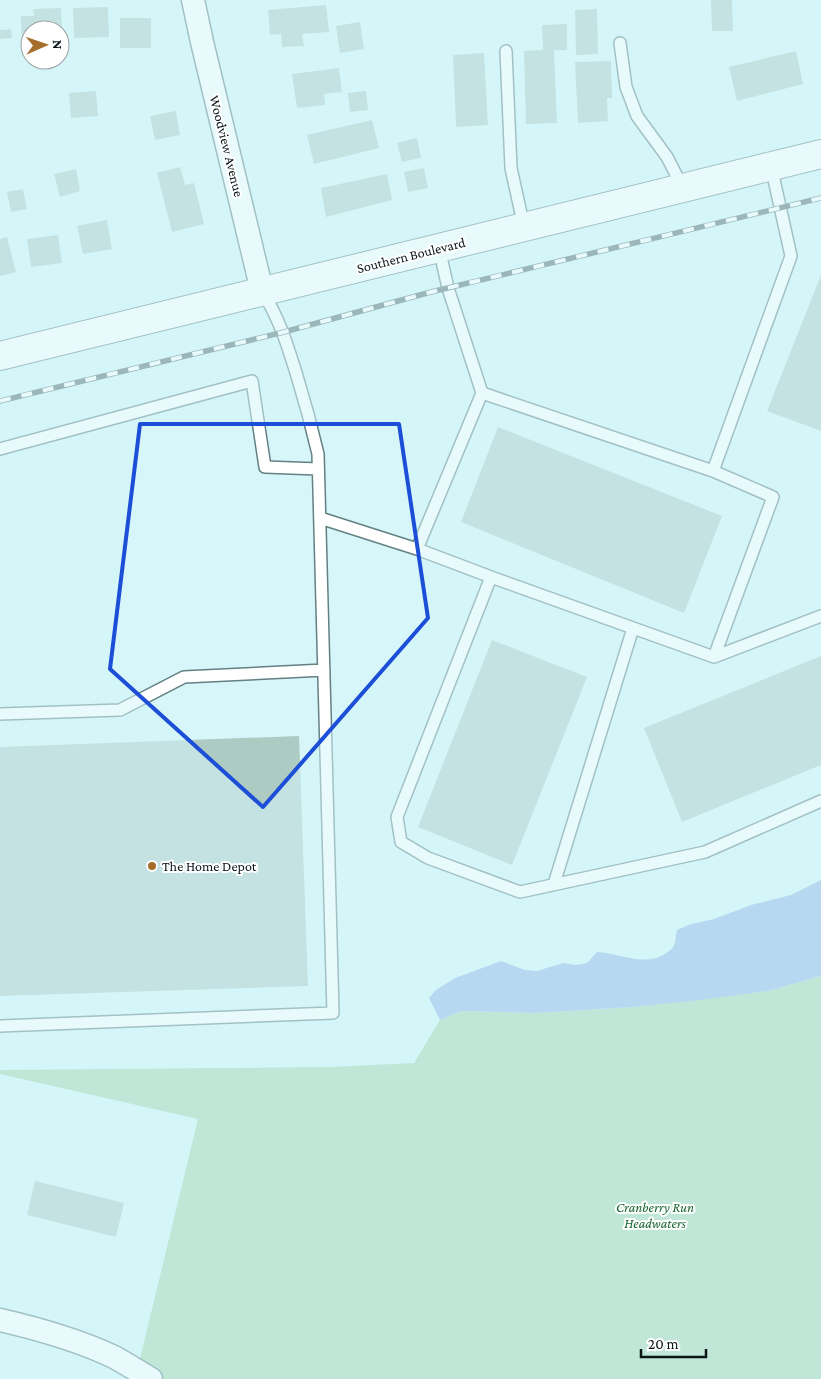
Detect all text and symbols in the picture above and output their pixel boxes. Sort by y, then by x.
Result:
north arrow [20,20,70,70]
text: N [50,39,66,50]
street label: Woodview Avenue [207,94,247,198]
street label: Southern Boulevard [355,234,467,276]
place label: The Home Depot [162,858,257,874]
marker: The Home Depot [146,860,158,872]
park label: Cranberry Run Headwaters [616,1199,694,1231]
scale bar [641,1326,706,1358]
text: 20 m [648,1336,679,1352]

